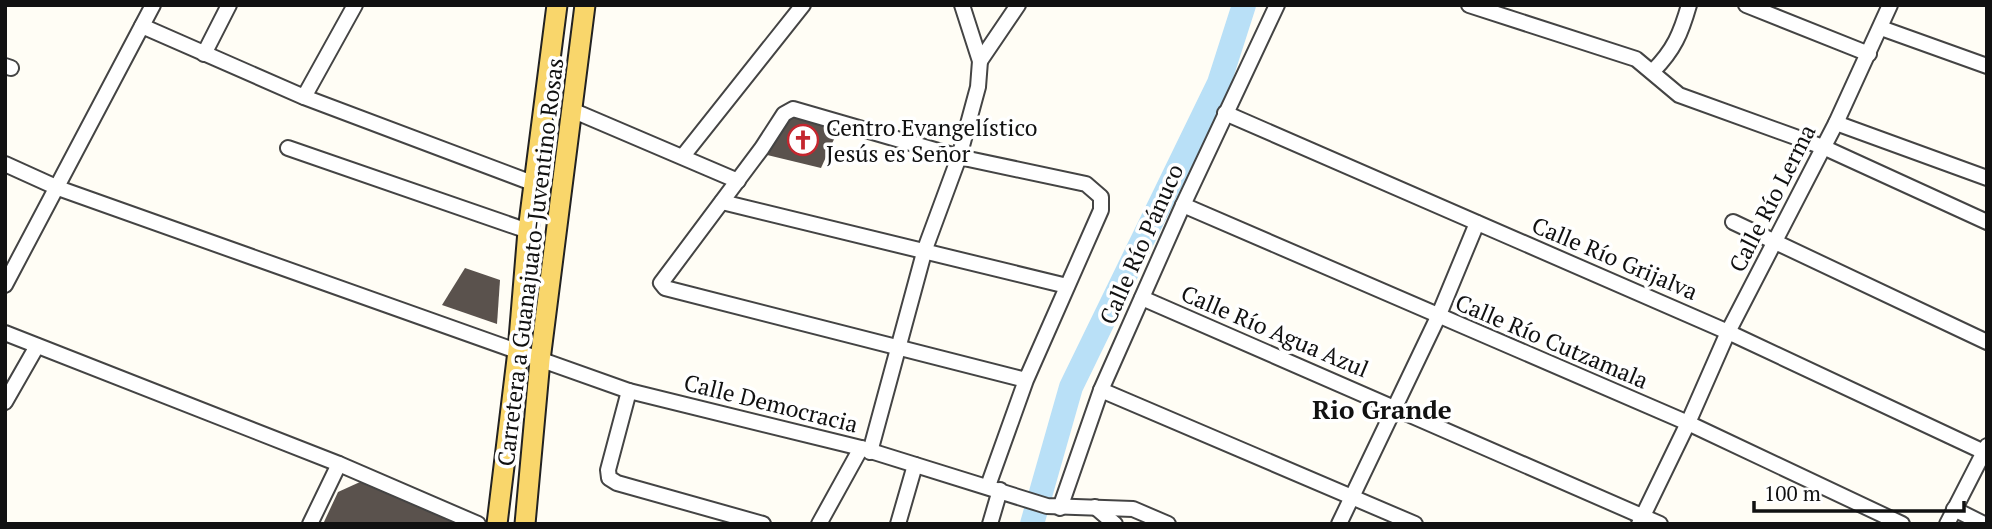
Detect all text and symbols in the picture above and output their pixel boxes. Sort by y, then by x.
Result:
street label: Carretera a Guanajuato-Juventino Rosas [490,56,570,468]
place label: Centro Evangelístico Jesús es Señor [826,112,1037,169]
street label: Calle Río Lerma [1721,119,1823,277]
church icon: Centro Evangelístico Jesús es Señor [786,123,820,157]
street label: Calle Río Pánuco [1092,159,1190,329]
street label: Calle Río Grijalva [1527,209,1703,307]
street label: Calle Río Agua Azul [1176,277,1374,385]
street label: Calle Río Cutzamala [1451,286,1654,396]
street label: Calle Democracia [681,366,862,440]
district label: Rio Grande [1312,392,1452,426]
scale bar [1754,470,1964,514]
text: 100 m [1764,479,1821,507]

